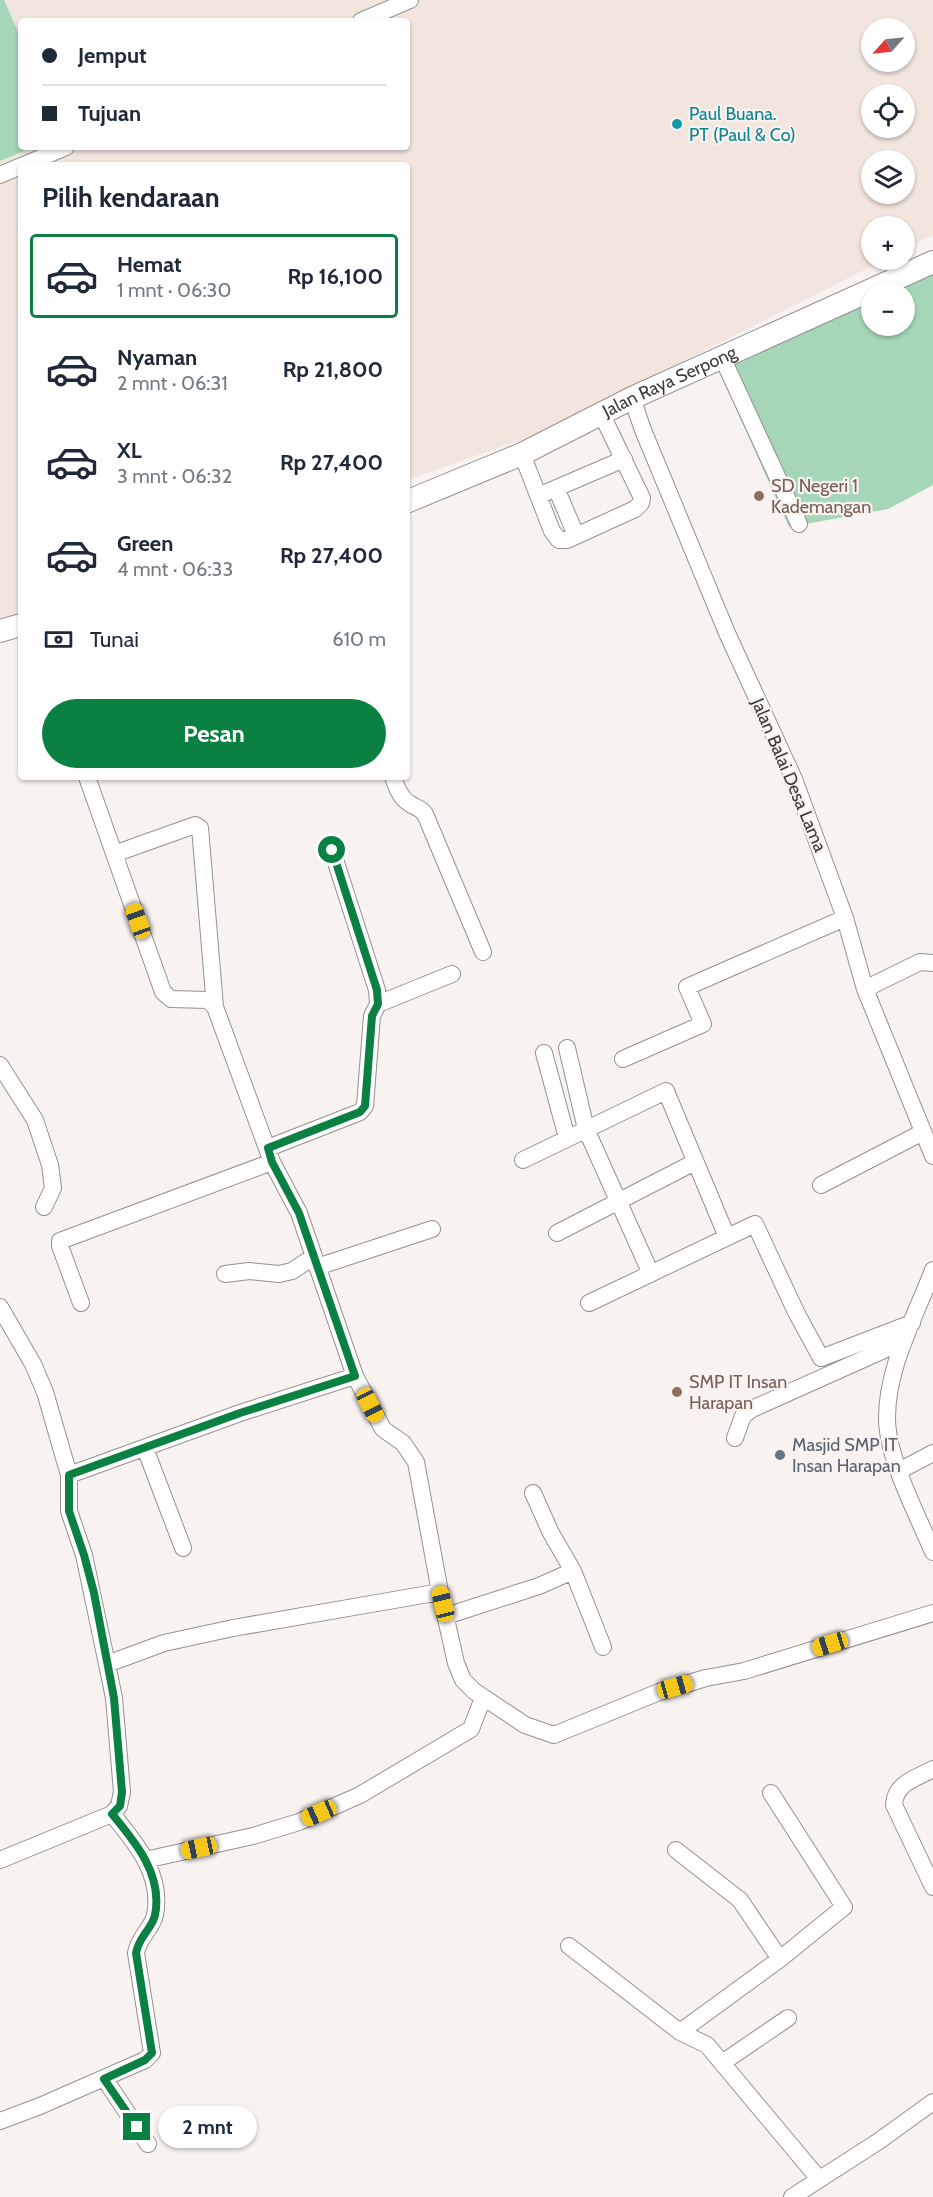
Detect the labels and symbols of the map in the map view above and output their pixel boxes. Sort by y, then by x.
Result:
north arrow [861,18,915,72]
place label: Paul Buana. PT (Paul & Co) [689,103,796,146]
marker: Paul Buana. PT (Paul & Co) [670,117,684,131]
street label: Jalan Raya Serpong [598,341,741,423]
place label: SD Negeri 1 Kademangan [771,475,871,518]
marker: SD Negeri 1 Kademangan [752,489,766,503]
street label: Jalan Balai Desa Lama [746,694,831,855]
route start [318,836,345,863]
car [123,901,153,941]
place label: SMP IT Insan Harapan [689,1371,787,1414]
car [354,1385,386,1425]
marker: SMP IT Insan Harapan [670,1385,684,1399]
place label: Masjid SMP IT Insan Harapan [792,1434,901,1477]
marker: Masjid SMP IT Insan Harapan [773,1448,787,1462]
car [430,1584,456,1624]
car [810,1630,850,1658]
car [655,1673,695,1701]
car [299,1797,339,1829]
car [180,1835,218,1861]
callout: 2 mnt [158,2106,257,2148]
route end [123,2113,150,2140]

